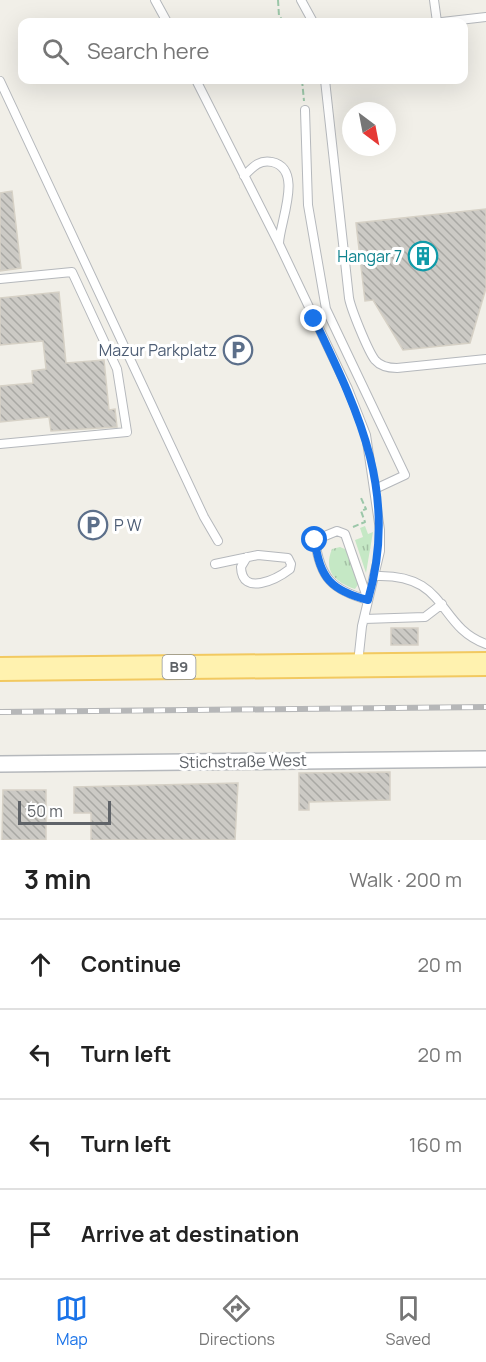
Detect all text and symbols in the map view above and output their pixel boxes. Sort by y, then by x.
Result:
search box [18,18,468,84]
icon: search [39,35,72,68]
text: Search here [87,36,209,66]
north arrow [342,102,396,156]
building icon: Hangar 7 [407,240,439,272]
place label: Hangar 7 [337,245,402,267]
route end [300,305,326,331]
parking icon: Mazur Parkplatz [222,334,254,366]
place label: Mazur Parkplatz [99,339,217,361]
parking icon: P W [77,509,109,541]
place label: P W [114,514,142,536]
route start [301,526,327,552]
road number: B9 [162,655,195,679]
street label: Stichstraße West [179,749,307,773]
scale bar [18,798,111,826]
text: 50 m [27,800,63,822]
text: 3 min [24,861,91,897]
text: Walk · 200 m [349,866,462,893]
icon: ahead [24,948,57,981]
text: Continue [81,949,181,979]
text: 20 m [417,951,462,978]
icon: left [24,1038,57,1071]
text: Turn left [81,1039,171,1069]
text: 20 m [417,1041,462,1068]
icon: left [24,1128,57,1161]
text: Turn left [81,1129,171,1159]
text: 160 m [409,1131,462,1158]
icon: arrive [24,1218,57,1251]
text: Arrive at destination [81,1219,299,1249]
tab: Map [55,1292,88,1350]
tab: Directions [199,1292,275,1350]
tab: Saved [386,1292,431,1350]

